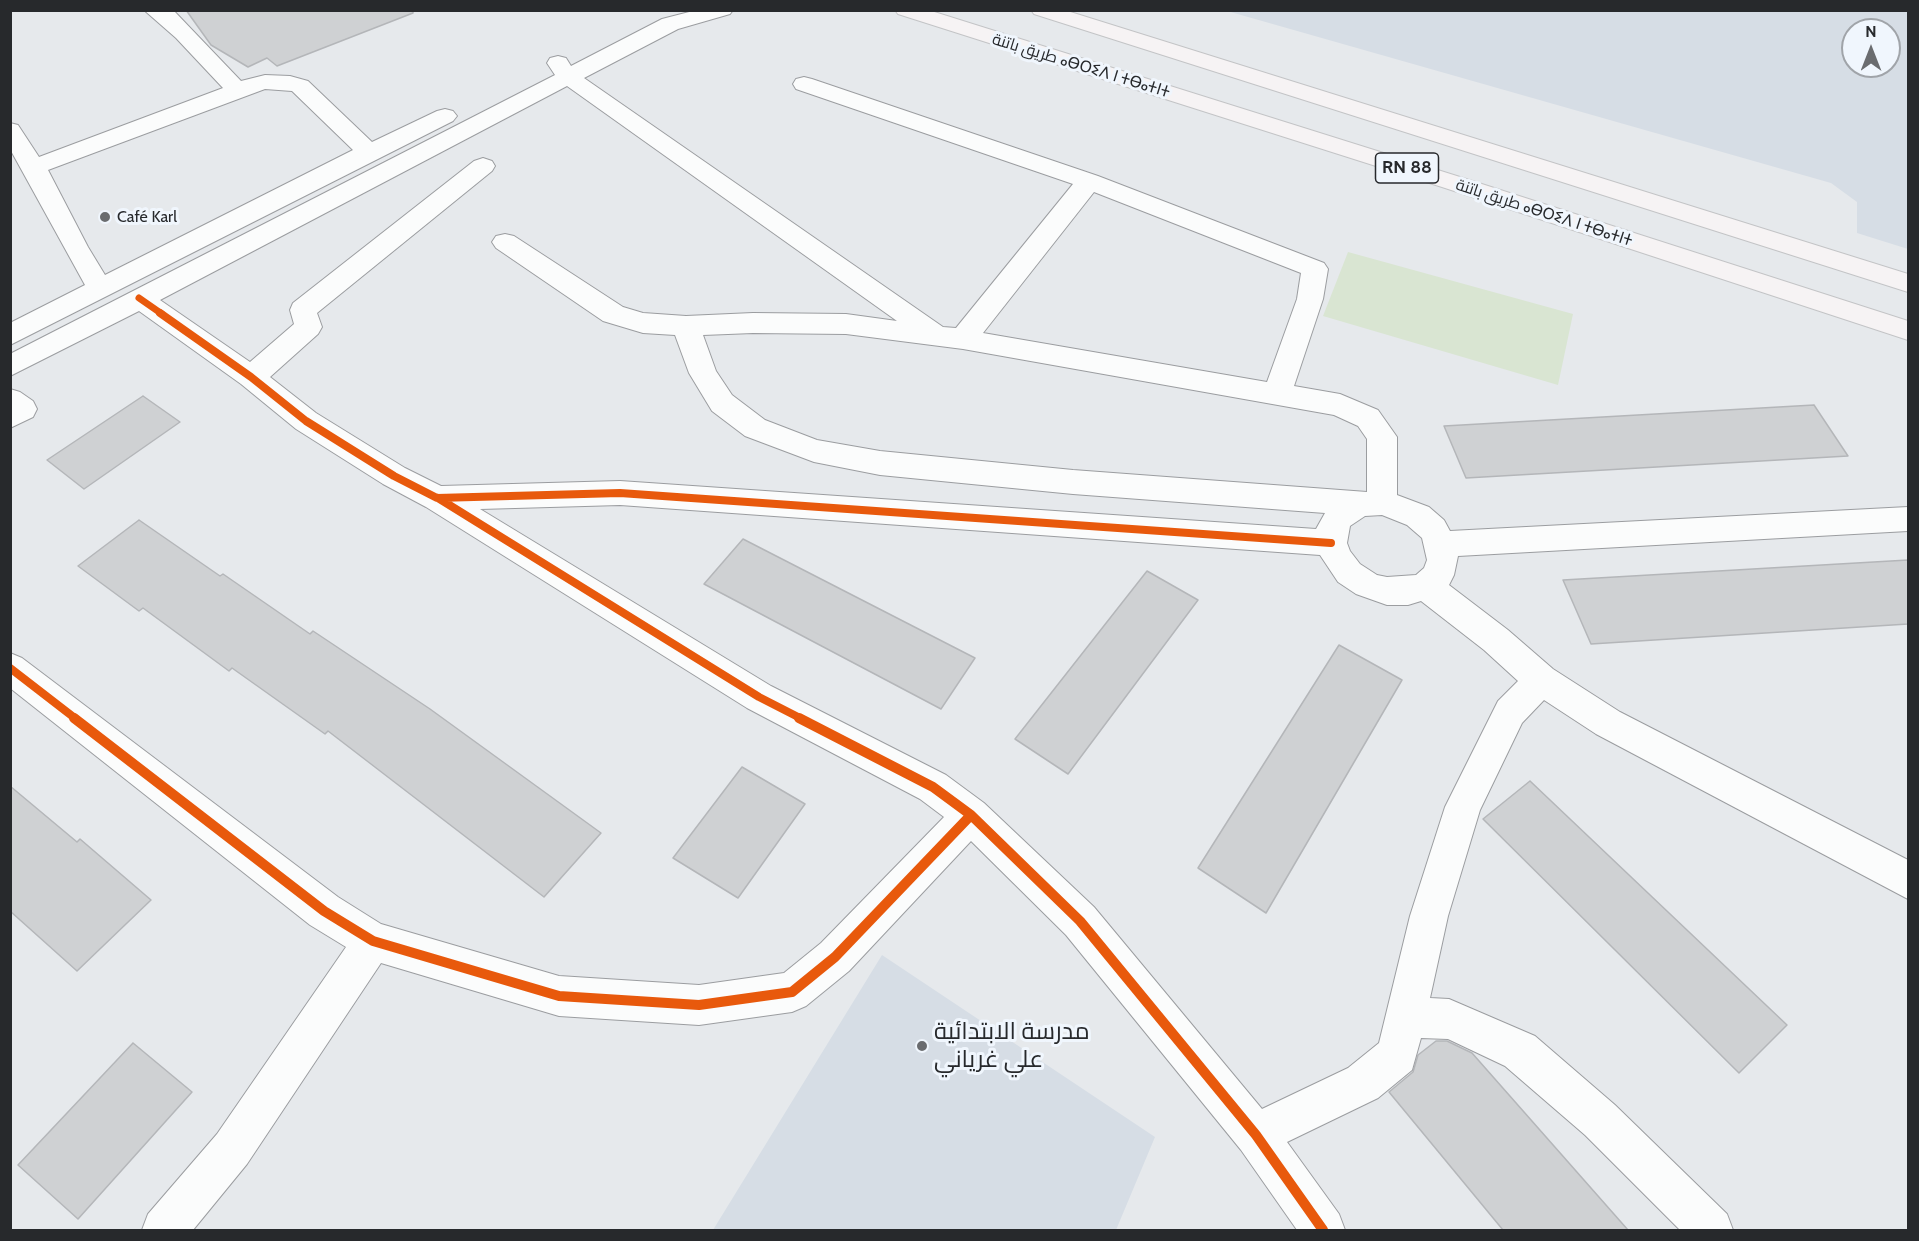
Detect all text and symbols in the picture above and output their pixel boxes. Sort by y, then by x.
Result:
north arrow [1841,18,1901,78]
text: N [1865,22,1877,41]
street label: طريق باتنة ⴰⴱⵔⵉⴷ ⵏ ⵜⴱⴰⵜⵏⵜ [990,30,1172,102]
road number: RN 88 [1376,153,1438,183]
street label: طريق باتنة ⴰⴱⵔⵉⴷ ⵏ ⵜⴱⴰⵜⵏⵜ [1453,175,1635,251]
place label: Café Karl [117,207,177,227]
marker: Café Karl [98,210,112,224]
place label: مدرسة الابتدائية علي غرياني [934,1018,1090,1074]
marker: مدرسة الابتدائية علي غرياني [915,1039,929,1053]

